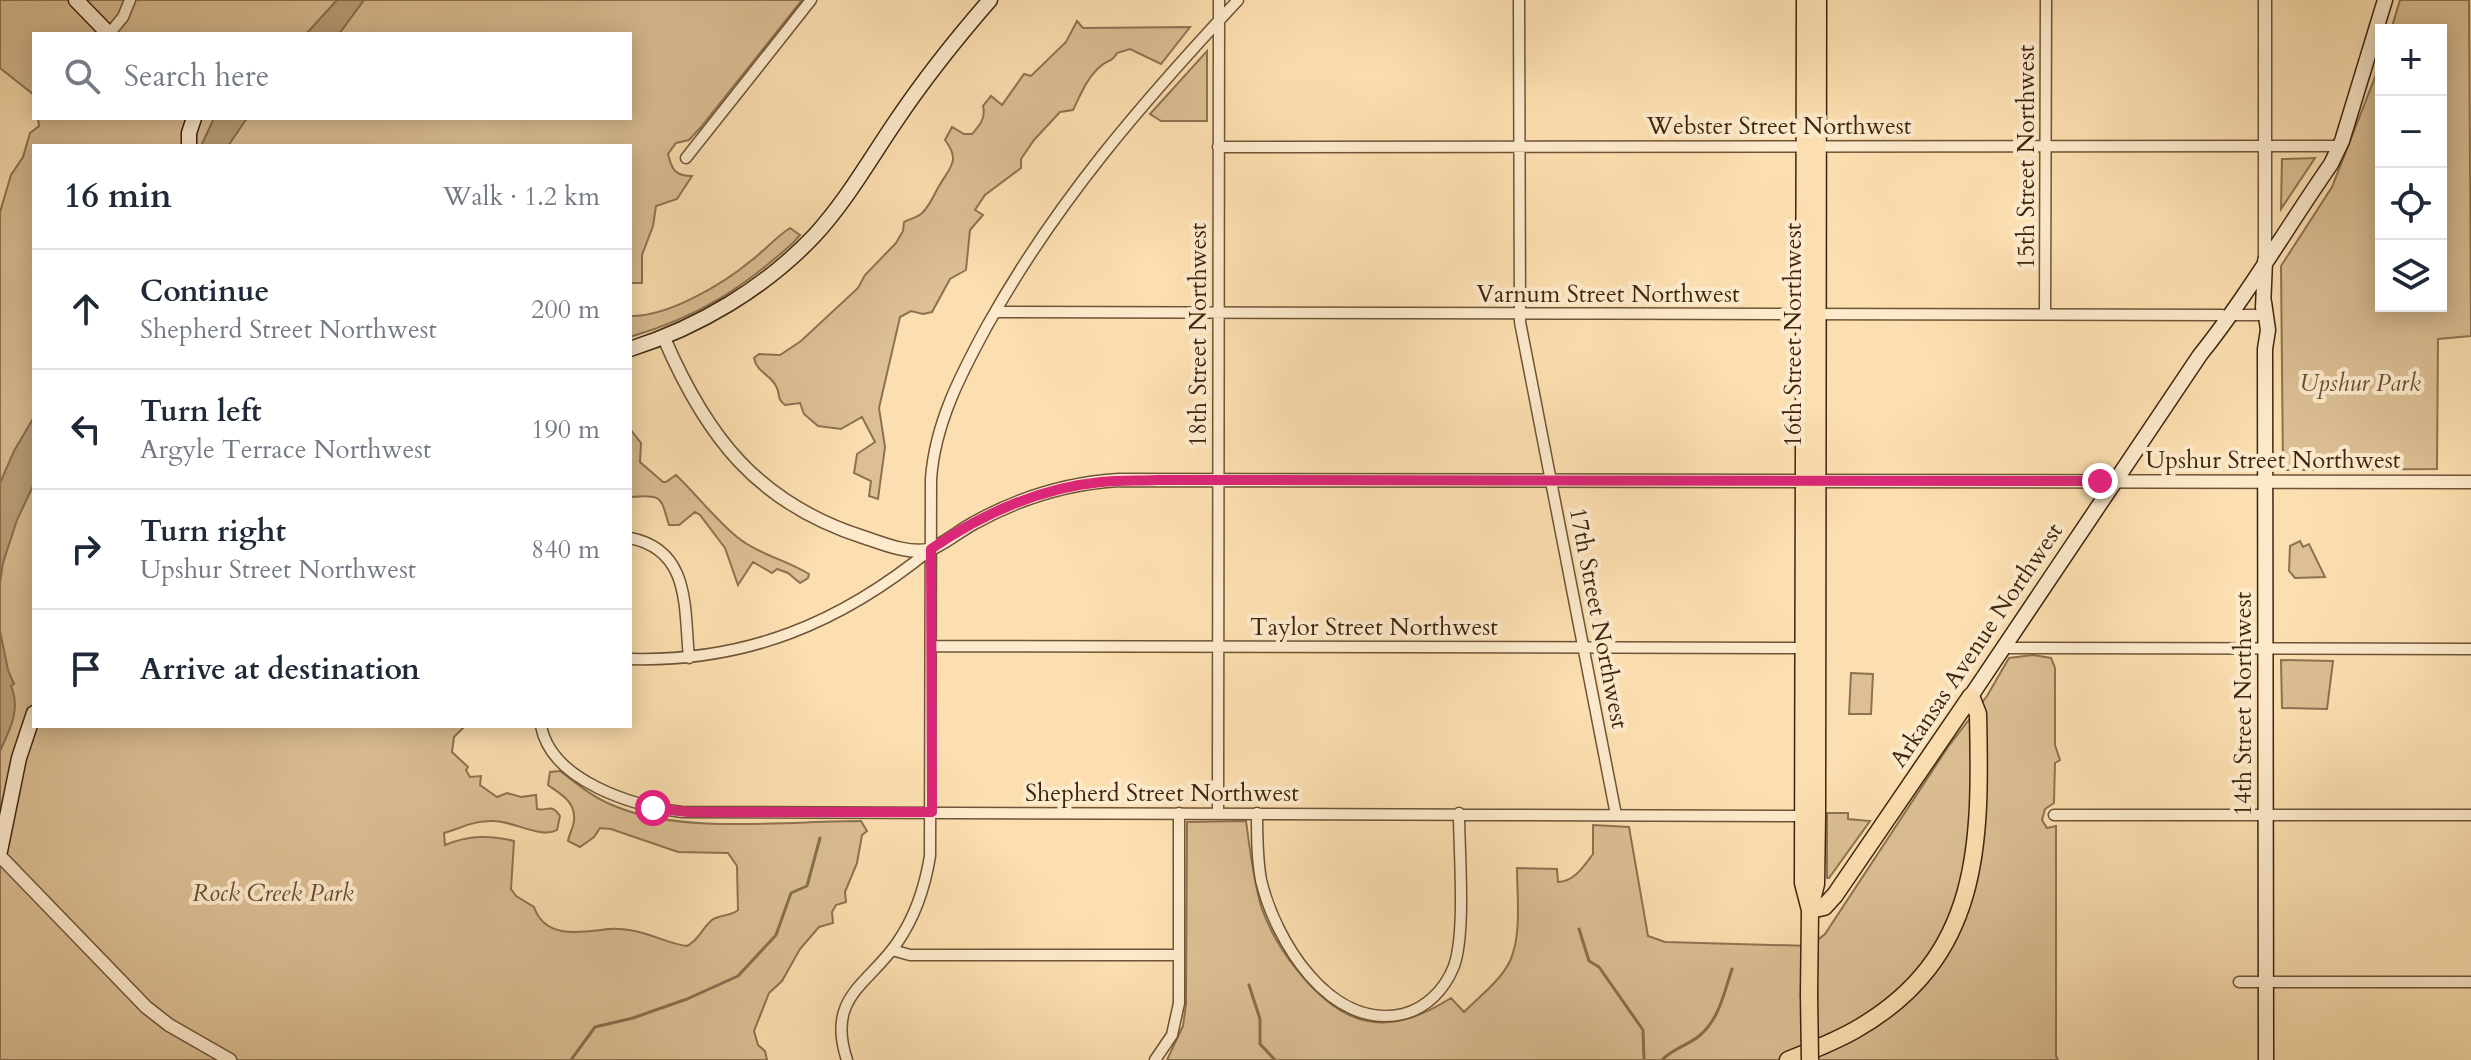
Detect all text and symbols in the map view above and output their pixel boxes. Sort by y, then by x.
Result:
map controls [2375,24,2447,312]
button: + [2375,24,2447,96]
search box [32,32,632,120]
street label: 15th Street Northwest [2010,44,2043,269]
icon: search [60,54,104,98]
text: Search here [124,56,269,97]
button: − [2375,96,2447,168]
street label: Webster Street Northwest [1646,110,1912,143]
button: locate [2375,168,2447,240]
text: 16 min [64,173,172,219]
text: Walk · 1.2 km [443,179,600,214]
street label: 18th Street Northwest [1182,222,1215,447]
street label: 16th Street Northwest [1777,222,1810,447]
button: layers [2375,240,2447,312]
text: Continue [140,271,269,312]
street label: Varnum Street Northwest [1476,278,1740,311]
icon: ahead [64,287,108,331]
text: 200 m [531,292,600,327]
text: Shepherd Street Northwest [140,312,437,347]
park label: Upshur Park [2299,367,2421,400]
text: Turn left [140,391,262,432]
icon: left [64,407,108,451]
text: 190 m [531,412,600,447]
text: Argyle Terrace Northwest [140,432,431,467]
street label: Upshur Street Northwest [2146,444,2401,477]
route end [2082,463,2118,499]
street label: 17th Street Northwest [1561,505,1636,732]
text: Turn right [140,511,286,552]
street label: Arkansas Avenue Northwest [1882,516,2071,774]
icon: right [64,527,108,571]
text: 840 m [531,532,600,567]
text: Upshur Street Northwest [140,552,416,587]
street label: 14th Street Northwest [2227,591,2260,816]
street label: Taylor Street Northwest [1250,611,1498,644]
icon: arrive [64,647,108,691]
text: Arrive at destination [140,649,420,690]
street label: Shepherd Street Northwest [1025,777,1299,810]
route start [635,790,671,826]
park label: Rock Creek Park [192,877,354,910]

